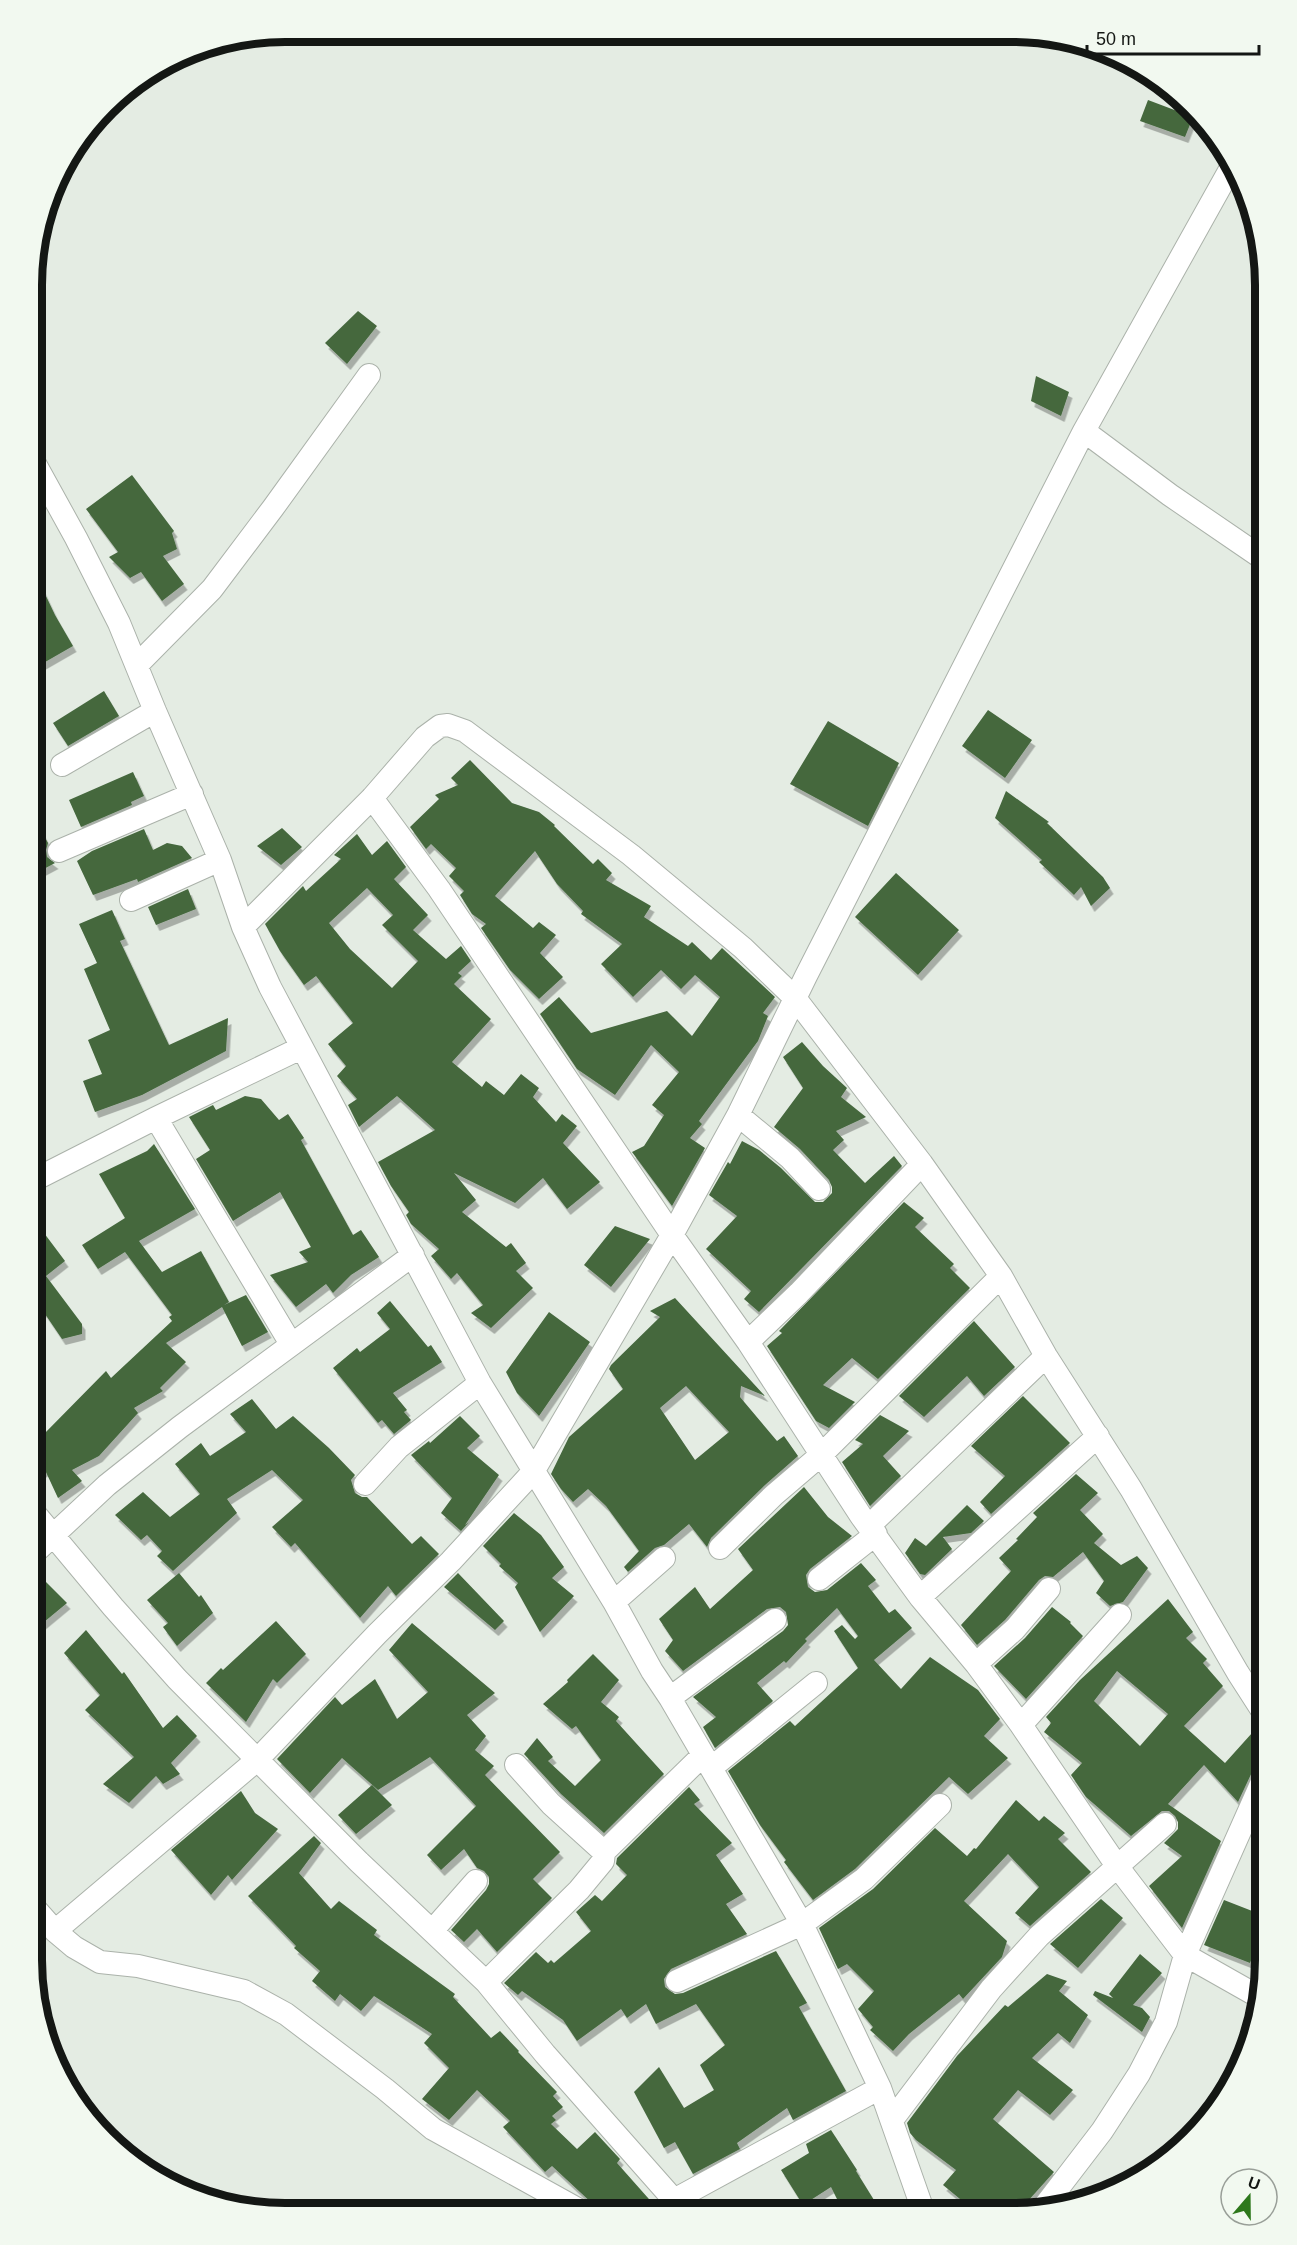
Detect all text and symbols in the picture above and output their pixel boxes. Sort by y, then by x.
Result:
scale bar [1087,18,1260,56]
text: 50 m [1096,29,1136,49]
north arrow [1219,2167,1279,2227]
text: U [1246,2173,1262,2193]

